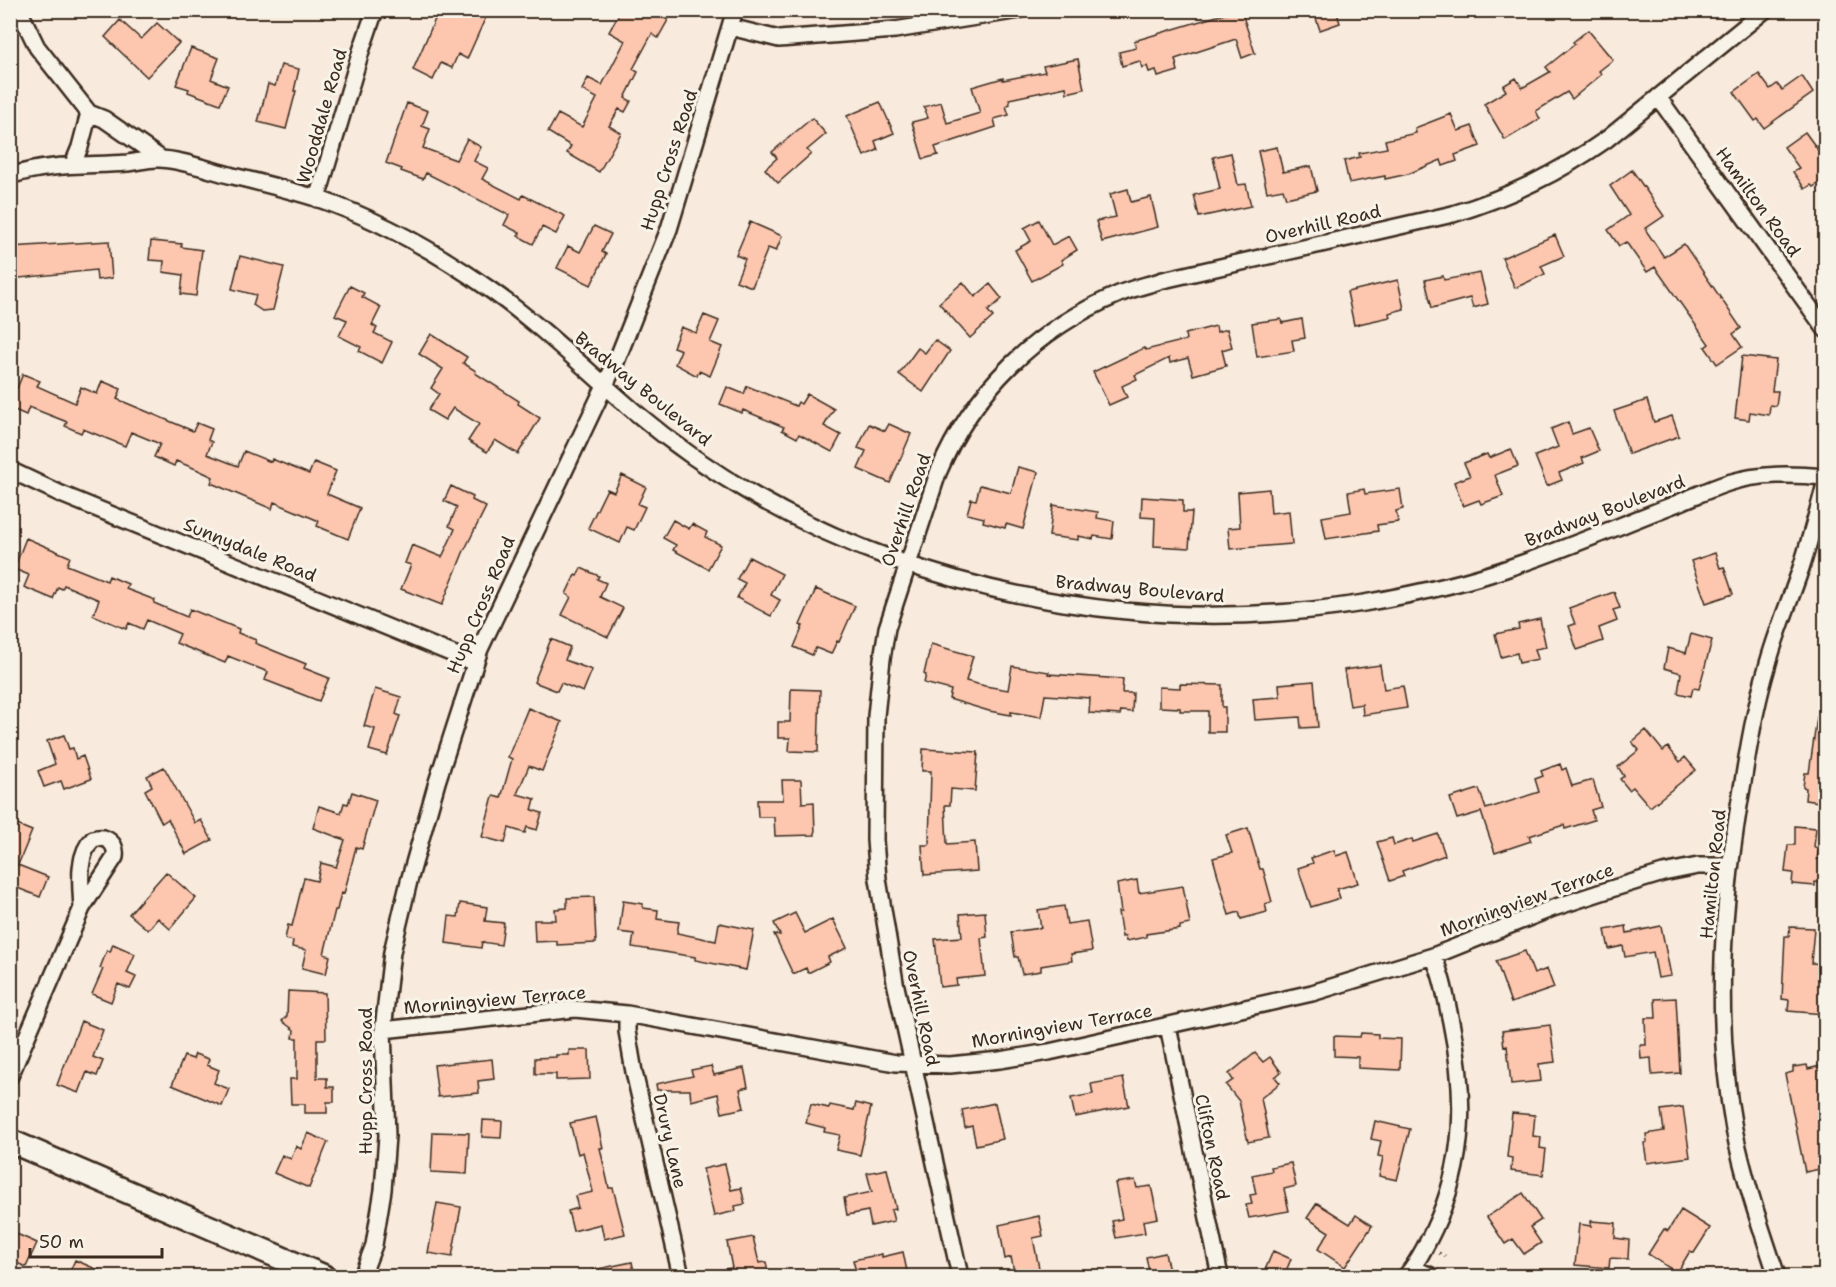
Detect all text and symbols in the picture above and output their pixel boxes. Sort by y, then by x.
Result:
street label: Wooddale Road [291,46,353,186]
street label: Hupp Cross Road [635,86,703,234]
street label: Hamilton Road [1710,142,1806,262]
street label: Overhill Road [1263,199,1383,249]
street label: Bradway Boulevard [570,326,716,452]
street label: Overhill Road [875,450,937,570]
street label: Bradway Boulevard [1522,469,1688,553]
street label: Sunnydale Road [180,512,320,588]
street label: Hupp Cross Road [441,533,521,677]
street label: Bradway Boulevard [1055,570,1225,608]
street label: Hamilton Road [1694,808,1732,940]
street label: Morningview Terrace [1437,857,1617,943]
street label: Overhill Road [897,948,945,1068]
street label: Morningview Terrace [403,980,587,1020]
street label: Morningview Terrace [970,998,1154,1054]
street label: Hupp Cross Road [354,1007,378,1155]
street label: Drury Lane [647,1091,693,1191]
street label: Clifton Road [1189,1092,1235,1202]
scale bar [30,1221,162,1259]
text: 50 m [39,1230,84,1254]

